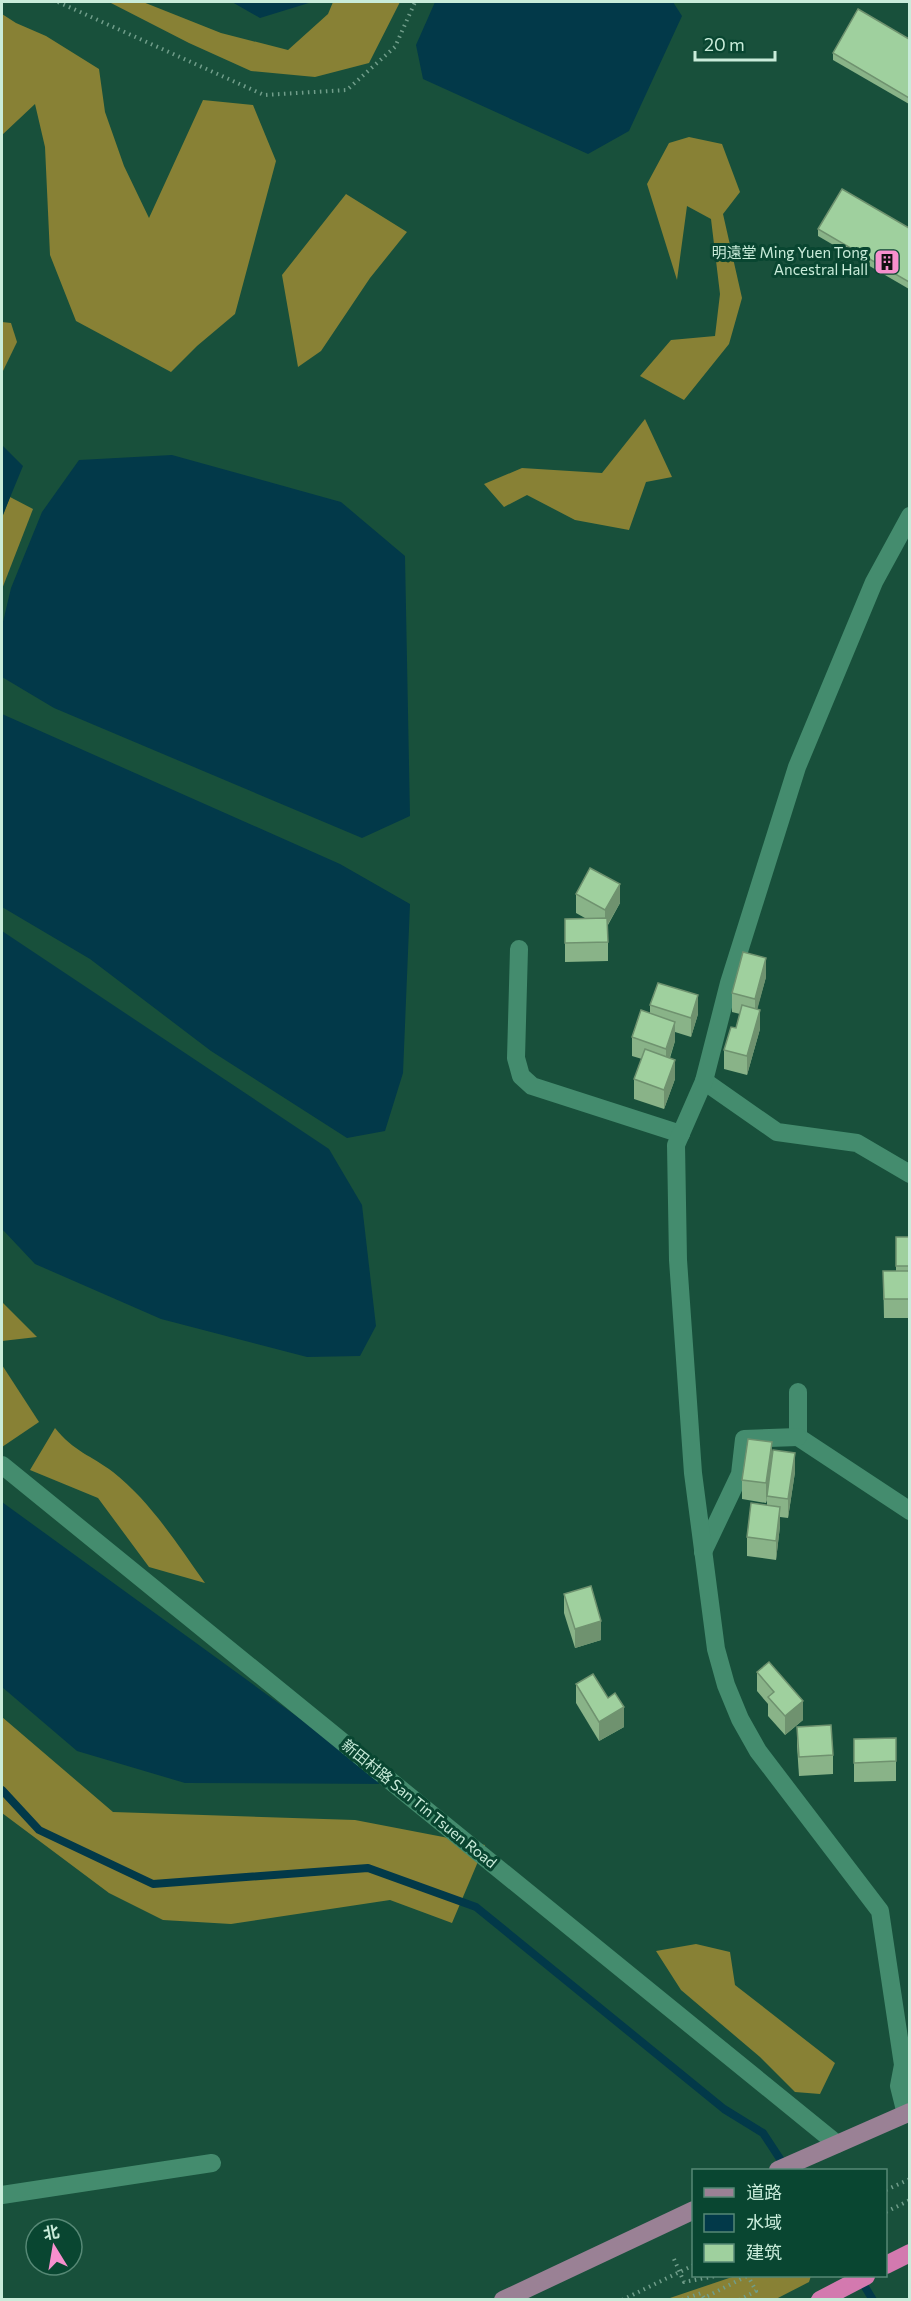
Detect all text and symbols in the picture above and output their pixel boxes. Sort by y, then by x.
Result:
scale bar [695,24,774,62]
text: 20 m [704,33,745,55]
place label: 明遠堂 Ming Yuen Tong Ancestral Hall [712,243,868,278]
building icon: 明遠堂 Ming Yuen Tong Ancestral Hall [872,247,902,277]
street label: 新田村路 San Tin Tsuen Road [339,1735,501,1871]
legend [692,2169,887,2277]
text: 道路 [746,2181,782,2203]
text: 水域 [746,2211,782,2233]
north arrow [24,2217,84,2277]
text: 北 [41,2221,61,2243]
text: 建筑 [746,2241,782,2263]

